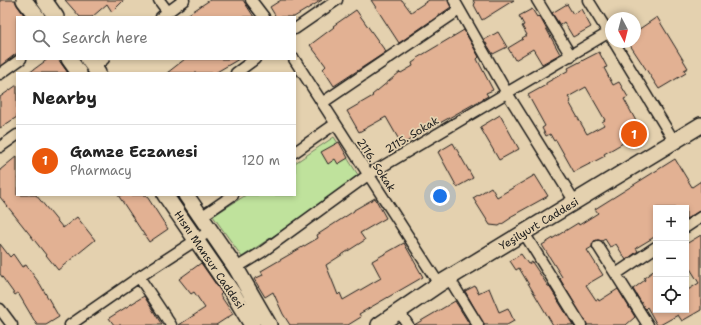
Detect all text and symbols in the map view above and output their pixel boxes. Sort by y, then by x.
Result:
north arrow [605,12,641,48]
search box [16,16,296,60]
icon: search [30,27,52,49]
text: Search here [62,28,148,48]
text: Nearby [32,87,97,109]
street label: 2115. Sokak [382,113,442,157]
pin: 1 [621,119,647,149]
street label: 2116. Sokak [353,135,399,195]
text: Gamze Eczanesi [70,142,198,162]
text: 1 [42,152,48,169]
text: 120 m [242,152,280,169]
text: Pharmacy [70,162,132,179]
your location [430,186,450,206]
street label: Yeşilyurt Caddesi [496,194,582,254]
map controls [653,205,689,313]
button: + [653,205,689,241]
street label: Hısnı Mansur Caddesi [170,208,248,312]
button: − [653,241,689,277]
button: locate [653,277,689,313]

